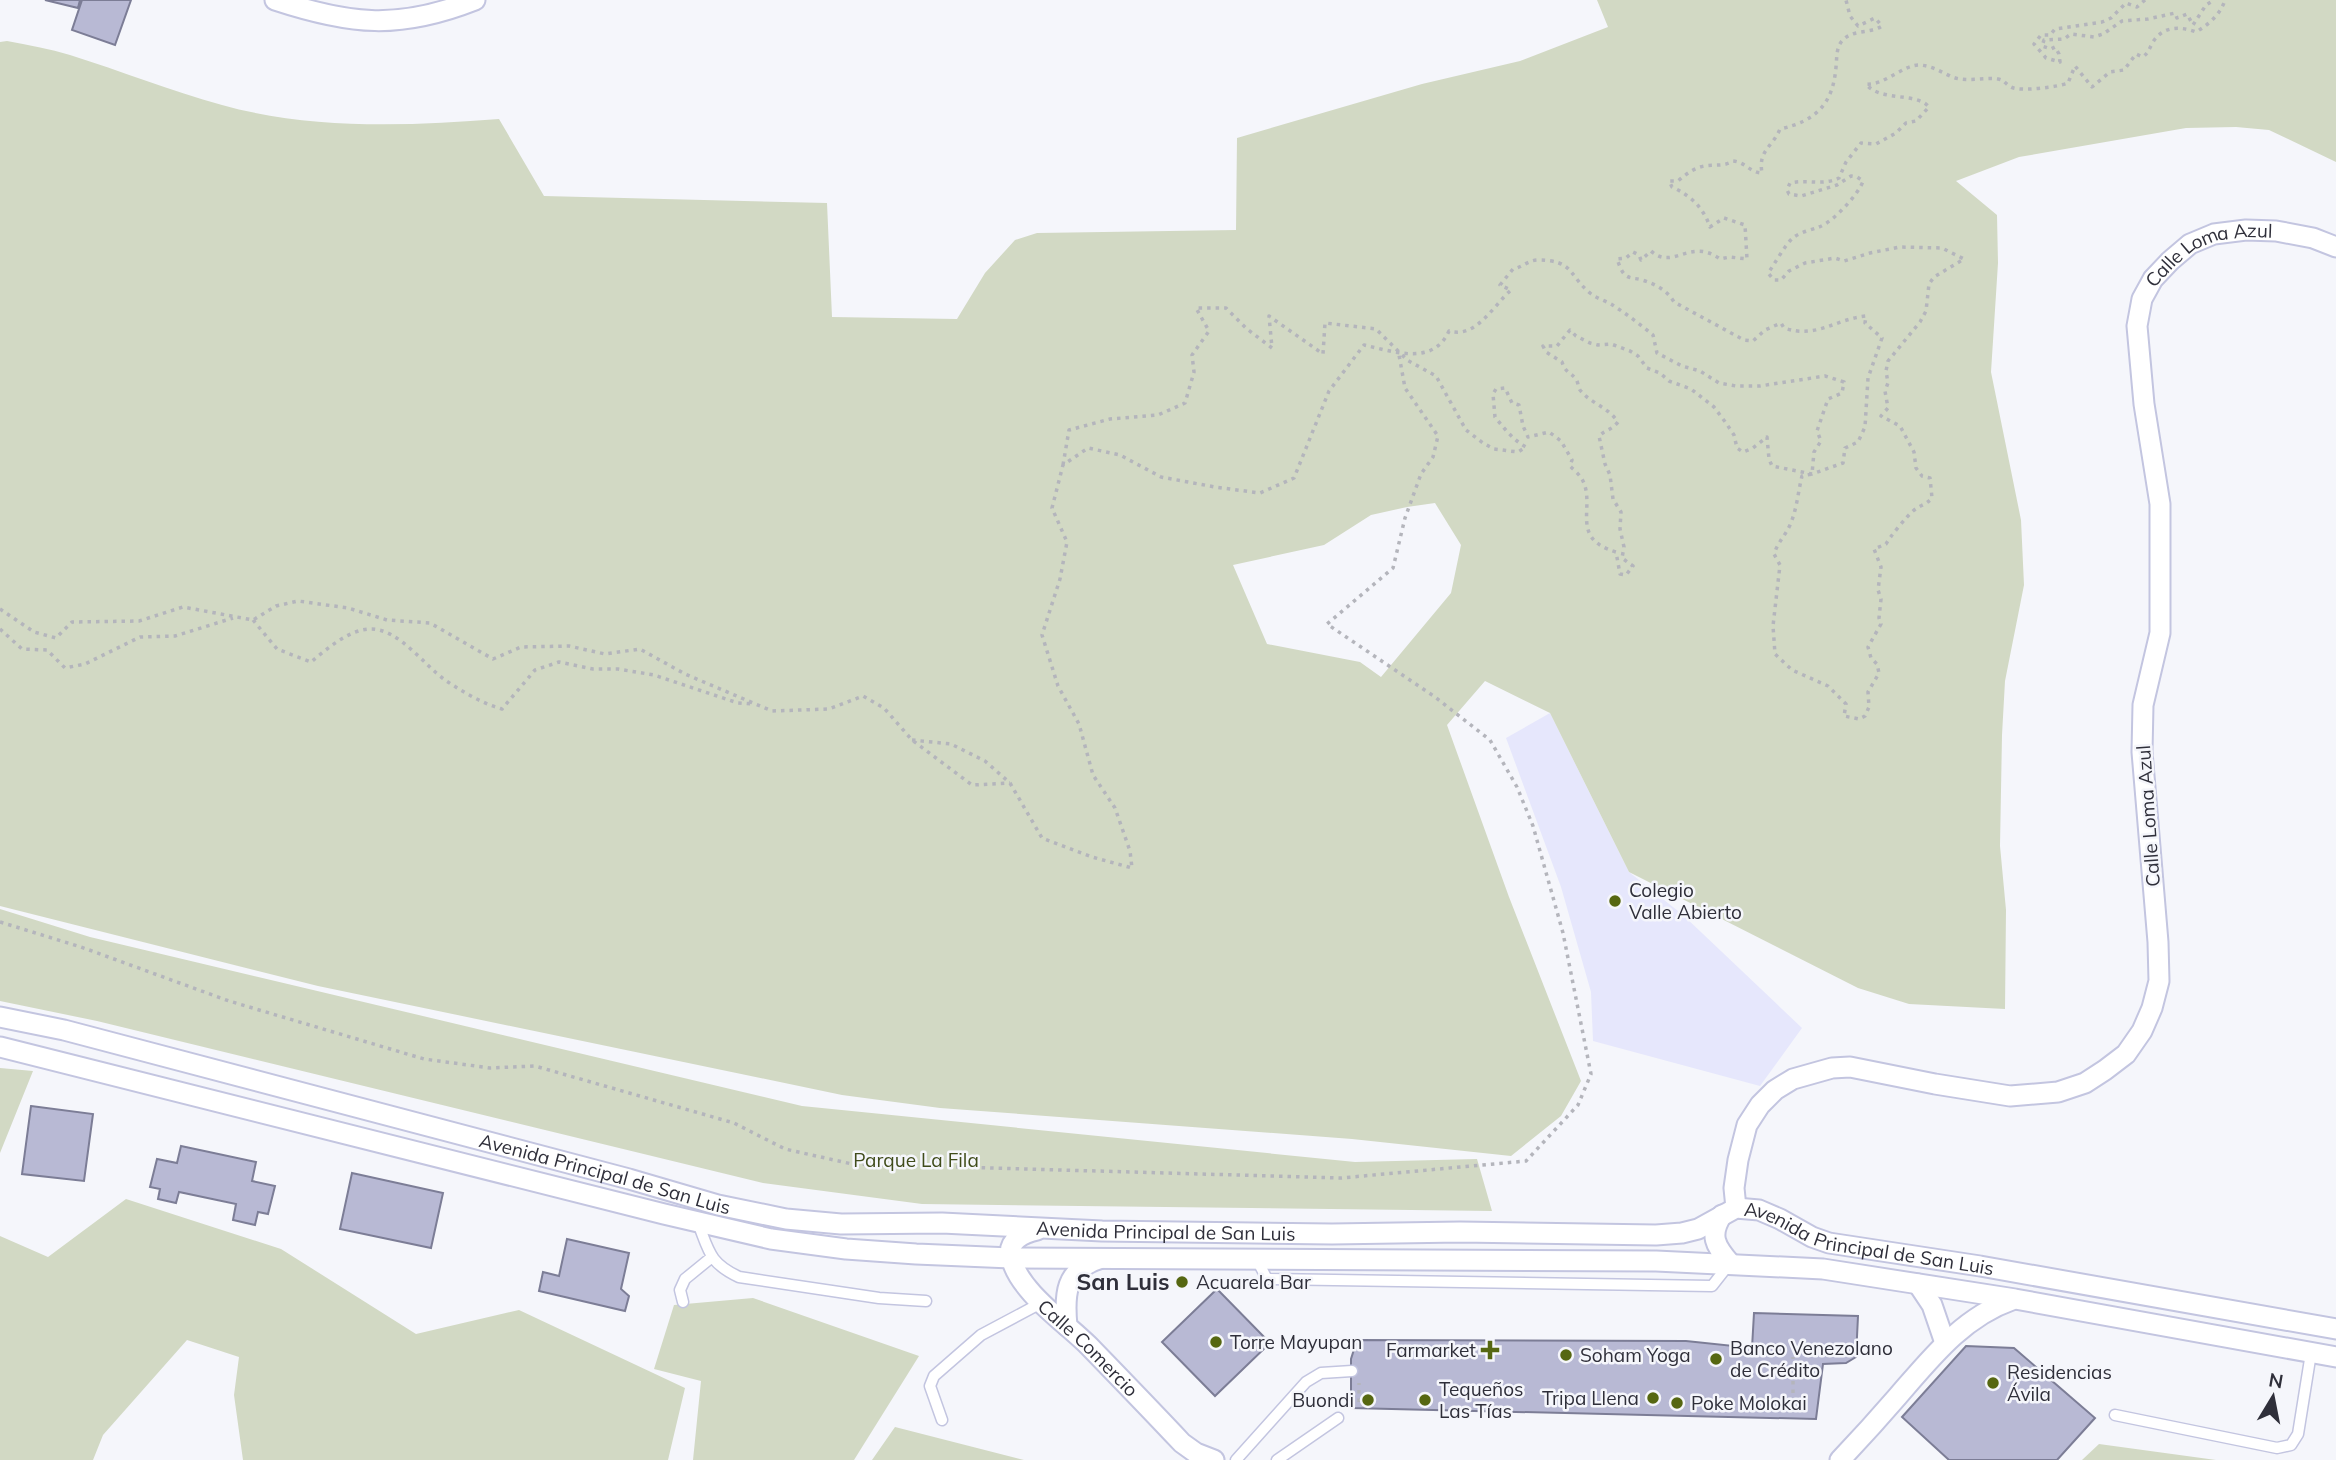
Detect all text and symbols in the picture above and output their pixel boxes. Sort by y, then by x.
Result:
street label: Calle Loma Azul [2140,218,2273,292]
street label: Calle Loma Azul [2131,744,2165,888]
place label: Colegio Valle Abierto [1629,878,1742,924]
marker: Colegio Valle Abierto [1607,893,1623,909]
street label: Avenida Principal de San Luis [477,1128,733,1219]
park label: Parque La Fila [853,1148,979,1172]
street label: Avenida Principal de San Luis [1743,1197,1996,1280]
street label: Avenida Principal de San Luis [1036,1216,1296,1246]
district label: San Luis [1076,1267,1170,1296]
place label: Acuarela Bar [1196,1270,1311,1294]
marker: Acuarela Bar [1174,1274,1190,1290]
street label: Calle Comercio [1033,1294,1143,1402]
place label: Torre Mayupan [1230,1330,1362,1354]
marker: Torre Mayupan [1208,1334,1224,1350]
place label: Banco Venezolano de Crédito [1730,1336,1893,1382]
place label: Farmarket [1386,1338,1476,1362]
marker: Farmarket [1482,1342,1498,1358]
place label: Soham Yoga [1580,1343,1691,1367]
marker: Soham Yoga [1558,1347,1574,1363]
marker: Banco Venezolano de Crédito [1708,1351,1724,1367]
place label: Residencias Ávila [2007,1360,2112,1406]
north arrow [2238,1362,2308,1432]
text: N [2267,1367,2285,1393]
marker: Residencias Ávila [1985,1375,2001,1391]
place label: Tequeños Las Tías [1439,1377,1523,1423]
place label: Tripa Llena [1542,1386,1639,1410]
place label: Buondi [1292,1388,1354,1412]
marker: Tripa Llena [1645,1390,1661,1406]
place label: Poke Molokai [1691,1391,1807,1415]
marker: Buondi [1360,1392,1376,1408]
marker: Tequeños Las Tías [1417,1392,1433,1408]
marker: Poke Molokai [1669,1395,1685,1411]

